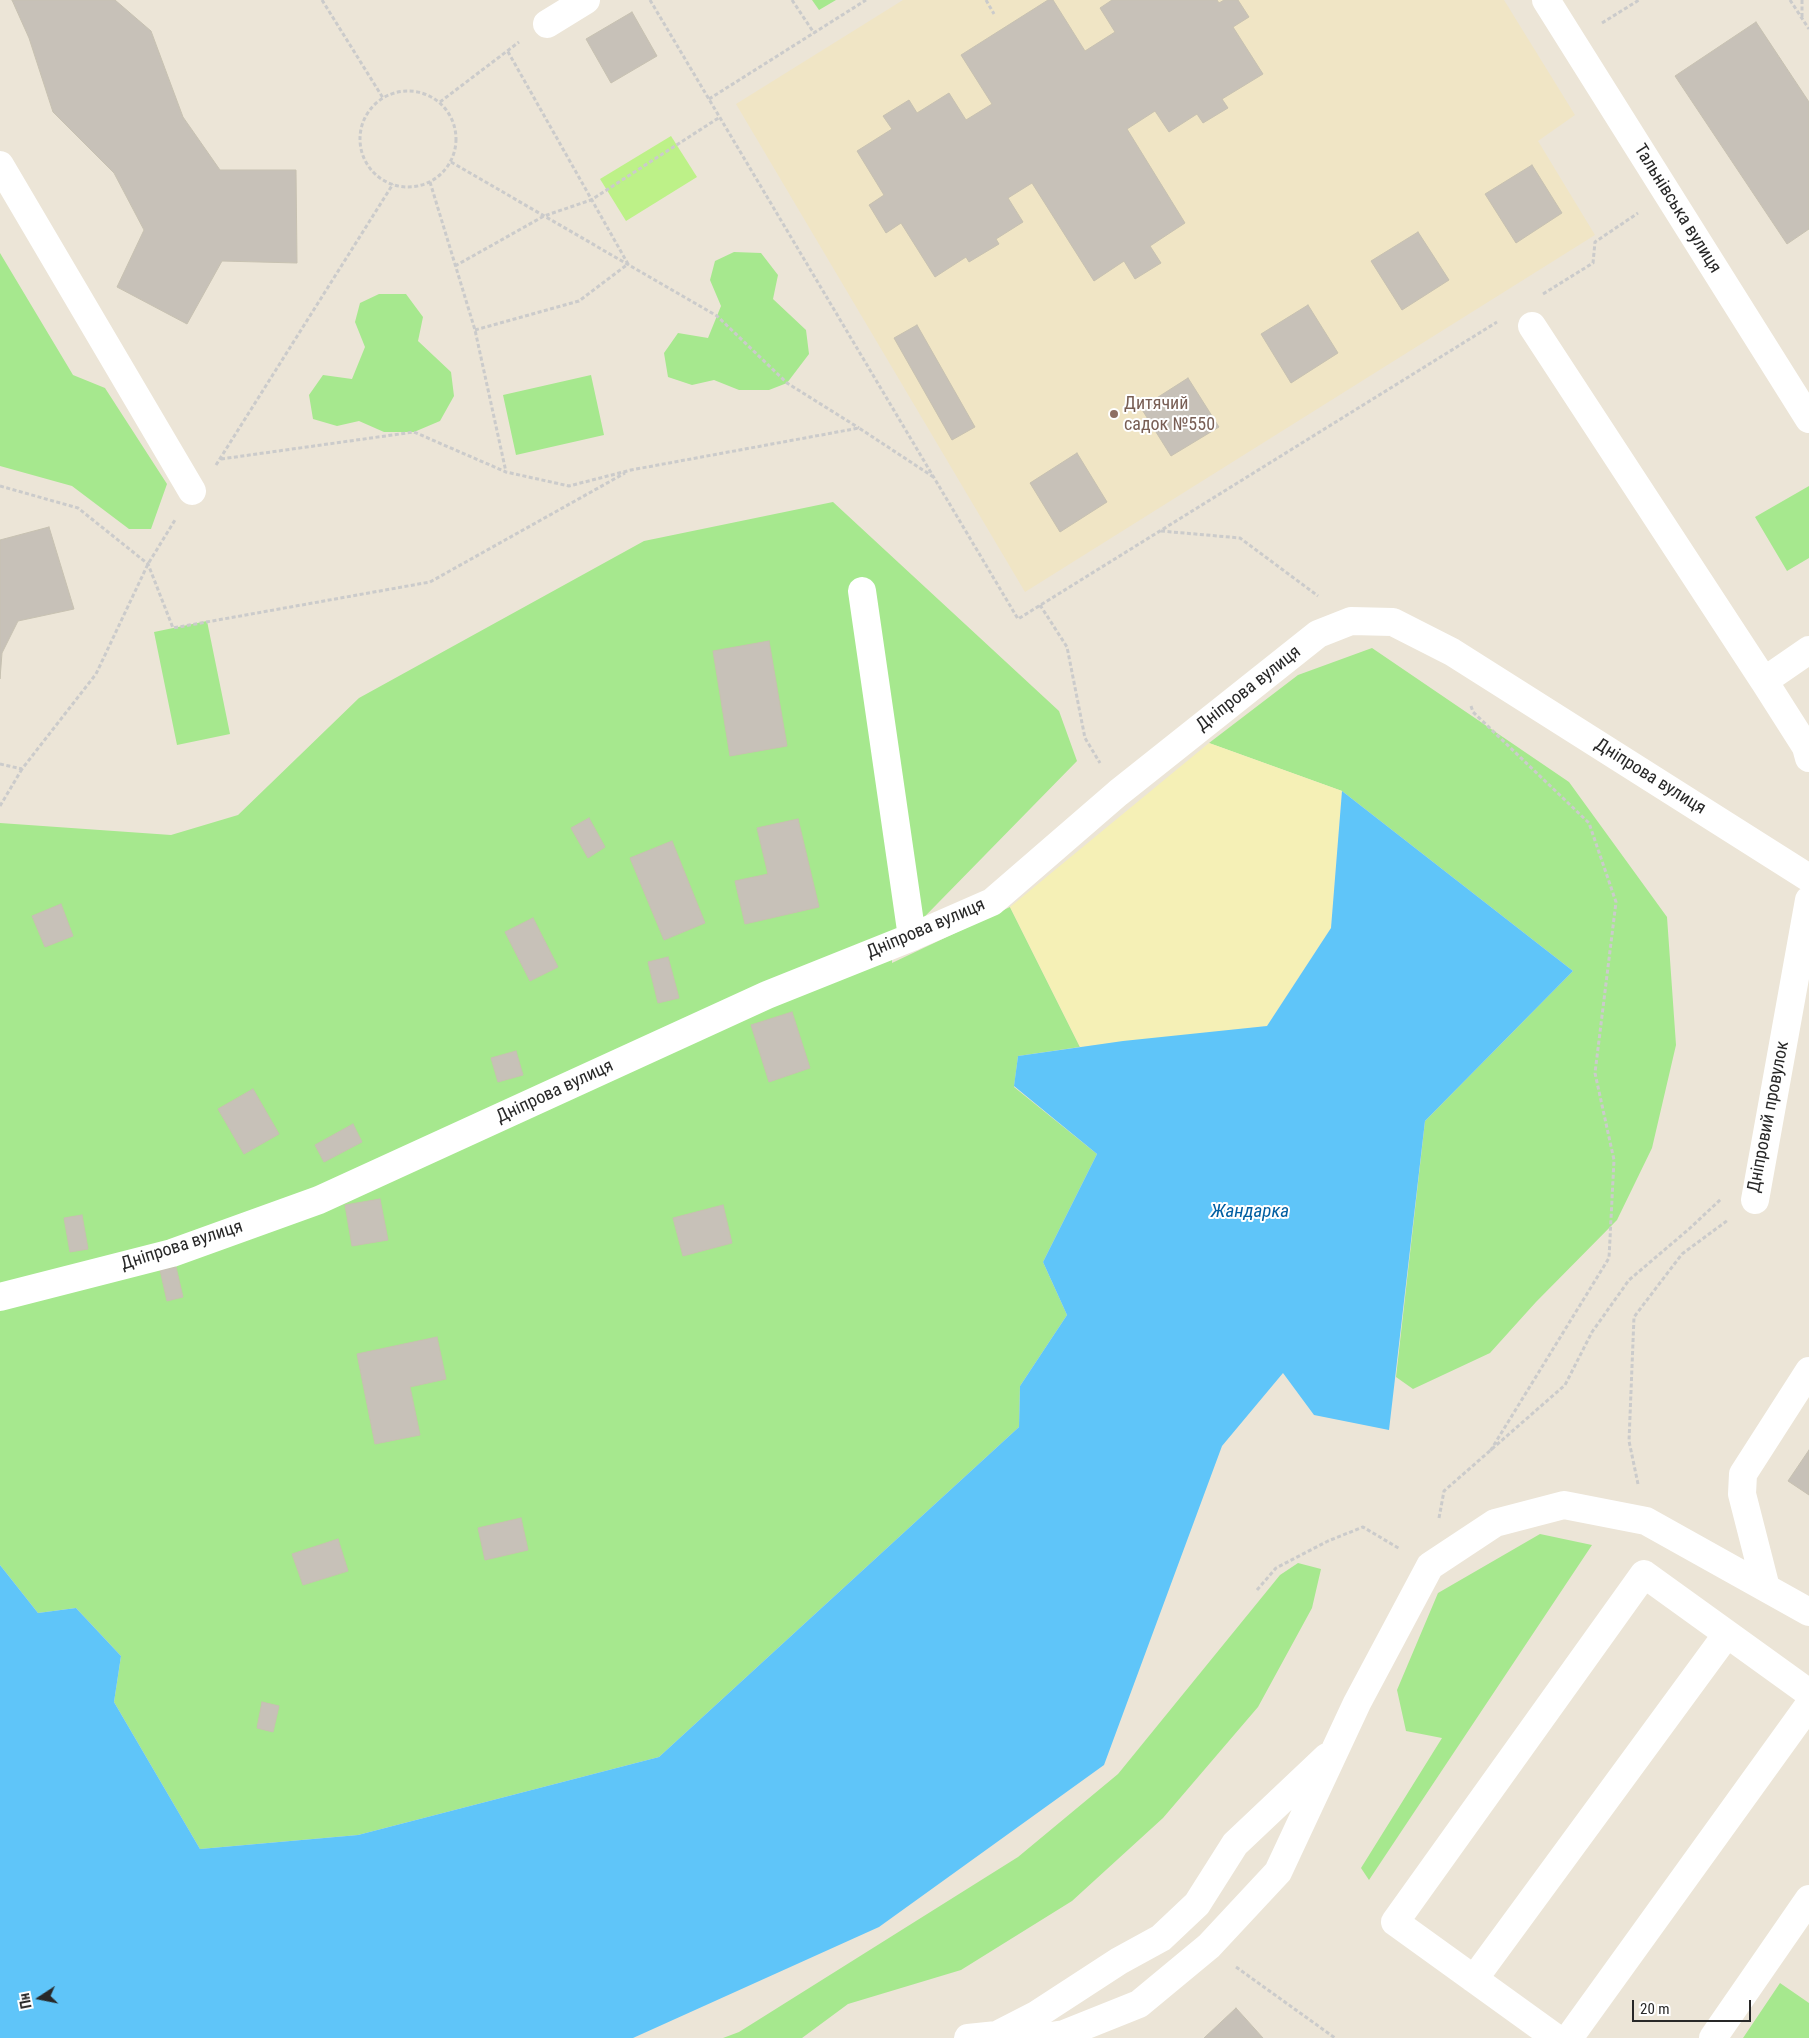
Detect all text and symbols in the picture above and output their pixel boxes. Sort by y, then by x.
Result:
street label: Тальнівська вулиця [1629,140,1725,278]
place label: Дитячий садок №550 [1124,393,1215,436]
marker: Дитячий садок №550 [1108,408,1120,420]
street label: Дніпрова вулиця [1192,641,1306,737]
street label: Дніпрова вулиця [1591,734,1709,820]
street label: Дніпрова вулиця [863,894,989,964]
street label: Дніпровий провулок [1744,1039,1794,1195]
street label: Дніпрова вулиця [493,1055,617,1129]
water label: Жандарка [1211,1201,1289,1223]
street label: Дніпрова вулиця [118,1216,246,1276]
north arrow [15,1973,65,2023]
scale bar [1634,1990,1753,2022]
text: Пн [16,1992,35,2010]
text: 20 m [1640,2000,1670,2018]

